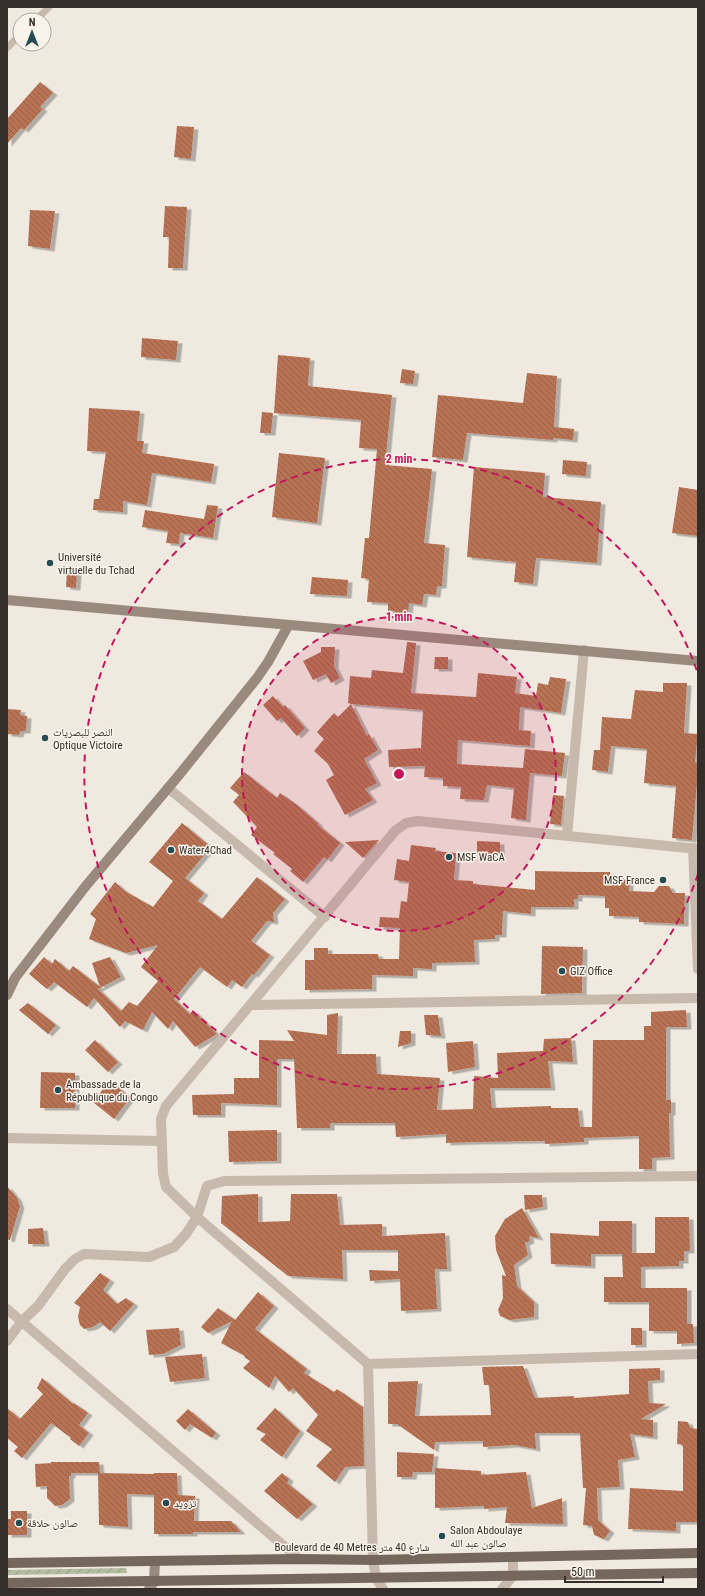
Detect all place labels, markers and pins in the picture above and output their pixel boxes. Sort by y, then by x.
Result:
place label: Université virtuelle du Tchad [58,551,135,577]
marker: Université virtuelle du Tchad [45,558,55,568]
place label: النصر للبصريات Optique Victoire [53,726,123,752]
marker: النصر للبصريات Optique Victoire [40,733,50,743]
centre of rings [392,767,406,781]
place label: Water4Chad [179,844,232,857]
marker: Water4Chad [166,845,176,855]
place label: MSF WaCA [457,851,506,864]
marker: MSF WaCA [444,852,454,862]
place label: MSF France [604,874,655,887]
marker: MSF France [658,875,668,885]
place label: GIZ Office [570,965,613,978]
marker: GIZ Office [557,966,567,976]
place label: Ambassade de la République du Congo [66,1078,159,1104]
marker: Ambassade de la République du Congo [53,1085,63,1095]
place label: تزويد [174,1497,197,1510]
marker: تزويد [161,1498,171,1508]
place label: صالون حلاقة [27,1517,78,1530]
marker: صالون حلاقة [14,1518,24,1528]
place label: Salon Abdoulaye صالون عبد الله [450,1524,522,1550]
marker: Salon Abdoulaye صالون عبد الله [437,1531,447,1541]

